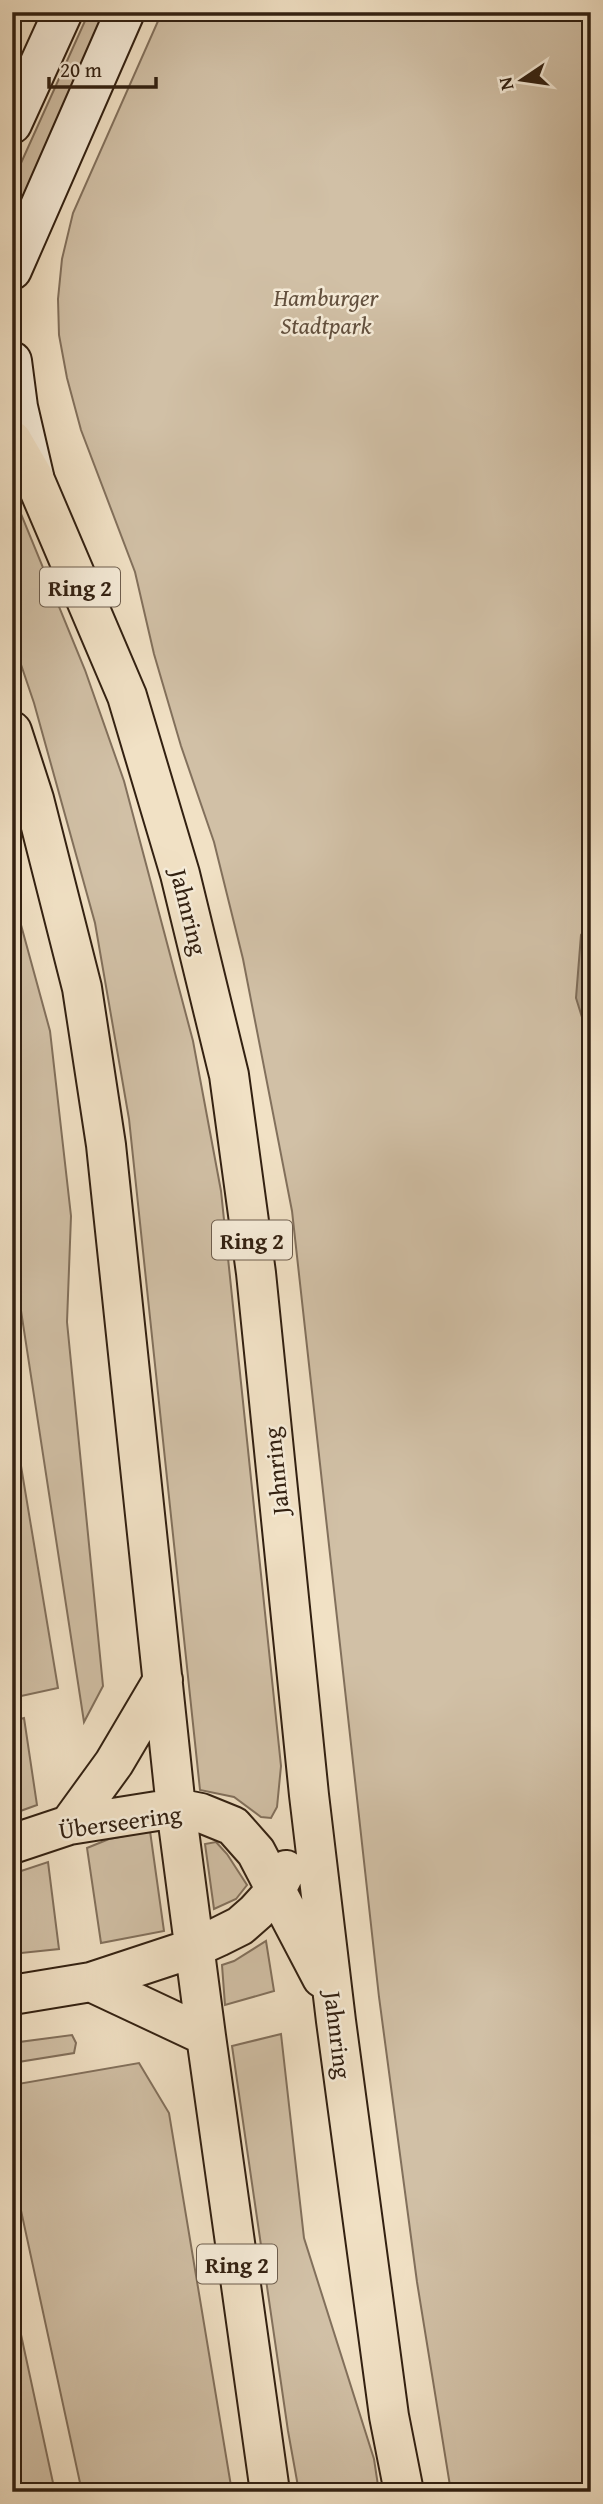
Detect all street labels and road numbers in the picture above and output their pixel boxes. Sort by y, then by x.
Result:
road number: Ring 2 [40,568,120,607]
street label: Jahnring [161,862,217,959]
road number: Ring 2 [212,1220,292,1260]
street label: Jahnring [254,1425,298,1520]
street label: Überseering [56,1796,184,1848]
street label: Jahnring [315,1986,361,2081]
road number: Ring 2 [197,2244,277,2284]

